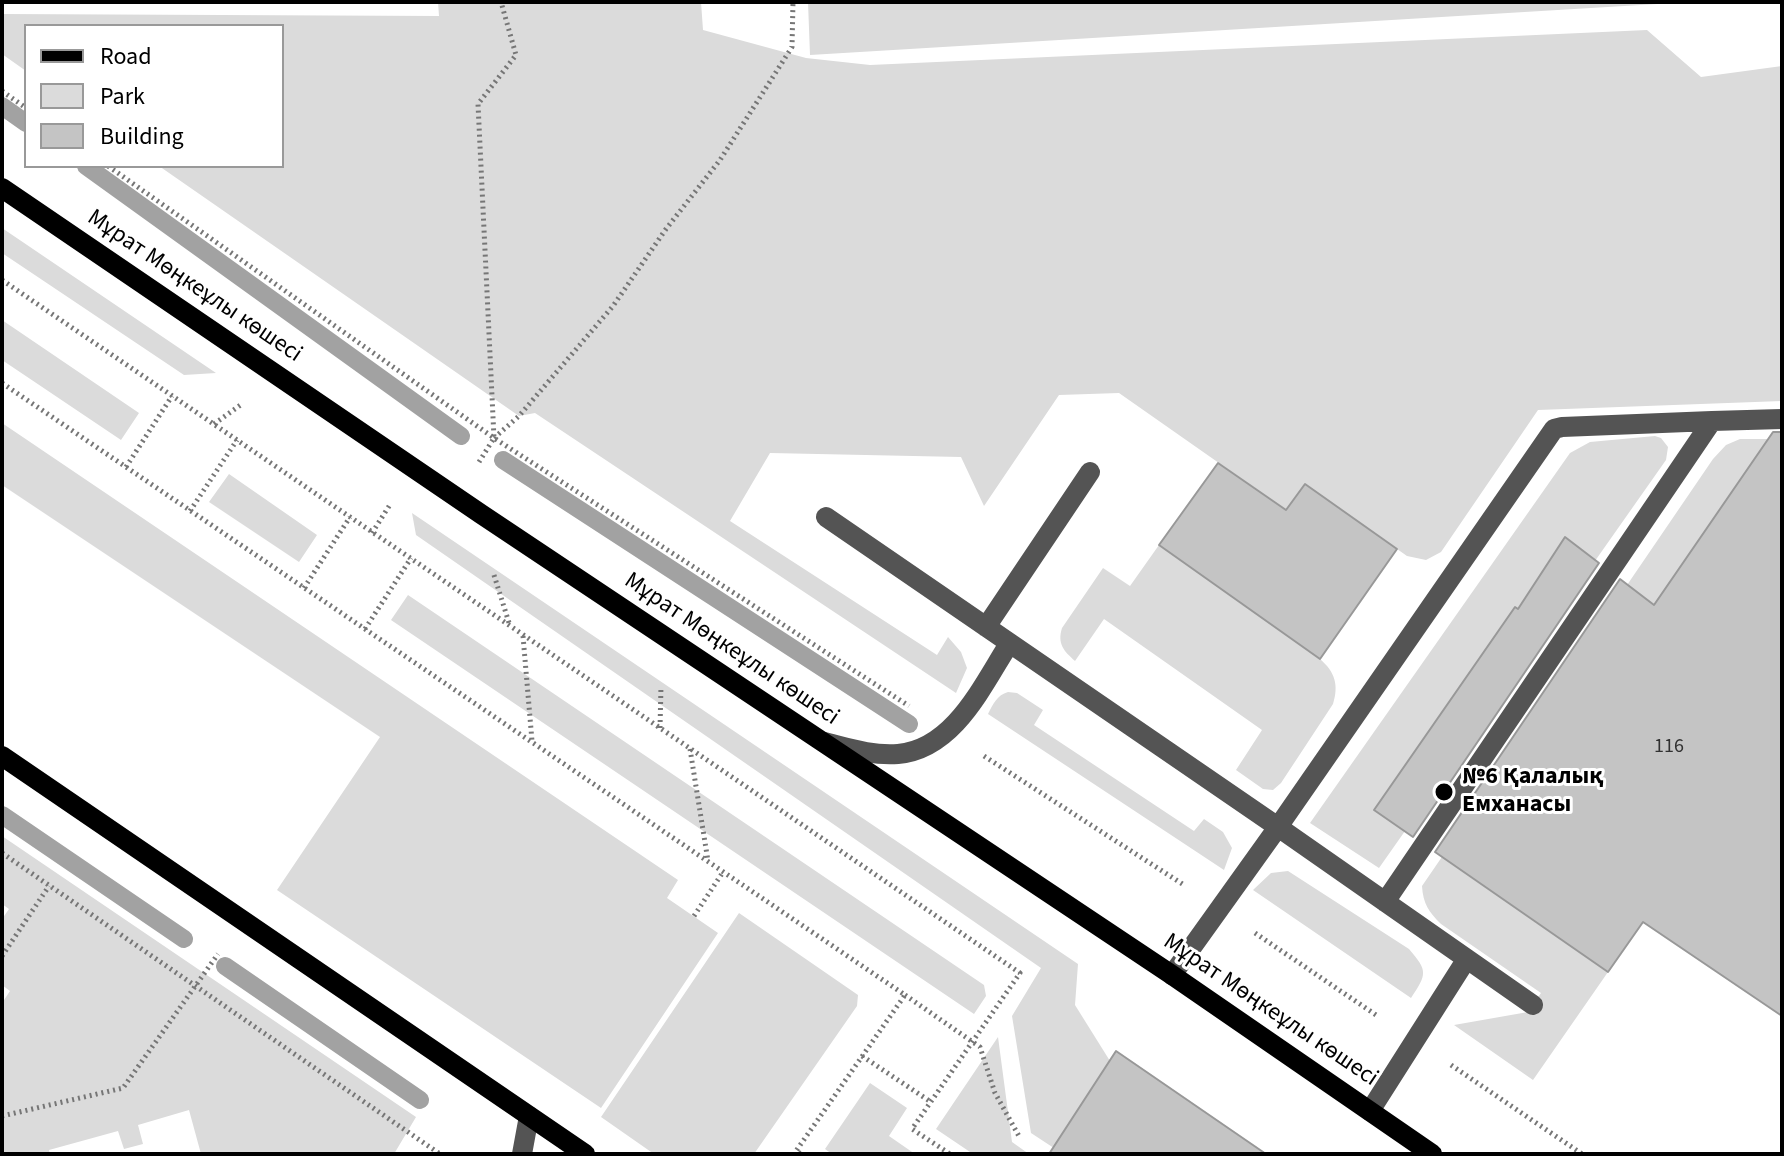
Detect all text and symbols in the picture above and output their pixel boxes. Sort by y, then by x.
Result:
legend [24,24,284,168]
text: Road [100,39,152,74]
text: Park [100,79,145,114]
text: Building [100,119,184,154]
street label: Мұрат Мөңкеұлы көшесі [81,204,307,370]
street label: Мұрат Мөңкеұлы көшесі [618,567,844,733]
house number: 116 [1654,736,1684,760]
place label: №6 Қалалық Емханасы [1462,764,1603,820]
marker: №6 Қалалық Емханасы [1433,781,1455,803]
street label: Мұрат Мөңкеұлы көшесі [1157,928,1383,1094]

